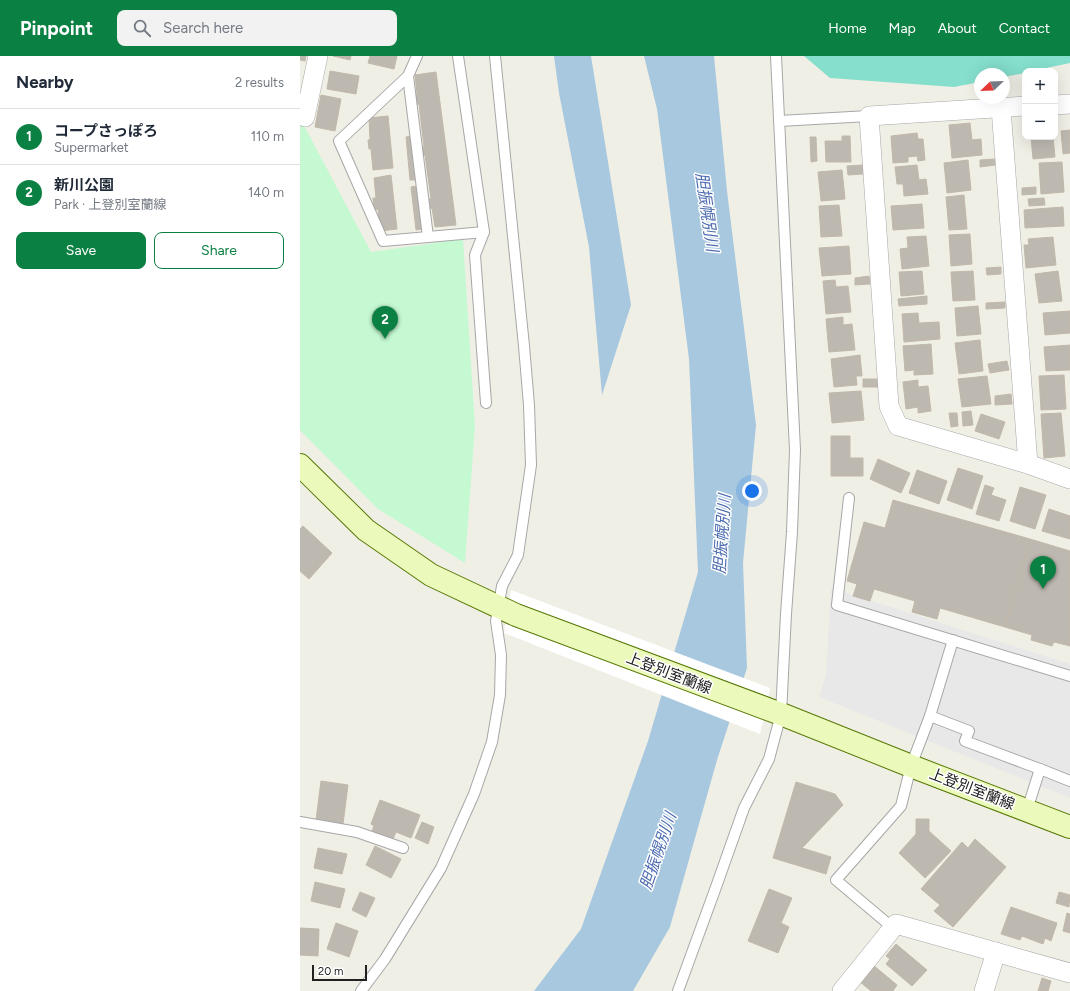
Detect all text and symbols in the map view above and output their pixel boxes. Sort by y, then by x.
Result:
search box [117,10,397,46]
text: Pinpoint [20,17,93,40]
icon: search [131,17,153,39]
text: Search here [163,19,243,37]
text: Home [828,20,867,37]
text: Map [889,20,916,37]
text: About [938,20,977,37]
text: Contact [999,20,1050,37]
north arrow [974,68,1010,104]
map controls [1022,68,1058,140]
button: + [1022,68,1058,104]
text: Nearby [16,72,74,92]
text: 2 results [235,75,284,90]
button: − [1022,104,1058,140]
text: コープさっぽろ [54,122,158,140]
text: 1 [26,129,32,144]
text: 110 m [251,129,284,144]
text: Supermarket [54,140,129,155]
water label: 胆振幌別川 [692,171,722,255]
text: 新川公園 [54,176,114,194]
text: 2 [25,185,33,200]
text: 140 m [248,185,284,200]
text: Park · 上登別室蘭線 [54,197,166,212]
button: Save [16,232,146,269]
button: Share [154,232,284,269]
pin: 2 [372,306,398,339]
your location [742,481,762,501]
water label: 胆振幌別川 [710,491,734,575]
pin: 1 [1030,556,1056,589]
street label: 上登別室蘭線 [624,648,714,698]
street label: 上登別室蘭線 [927,764,1017,814]
water label: 胆振幌別川 [636,808,681,892]
scale bar [312,963,367,982]
text: 20 m [318,965,343,978]

